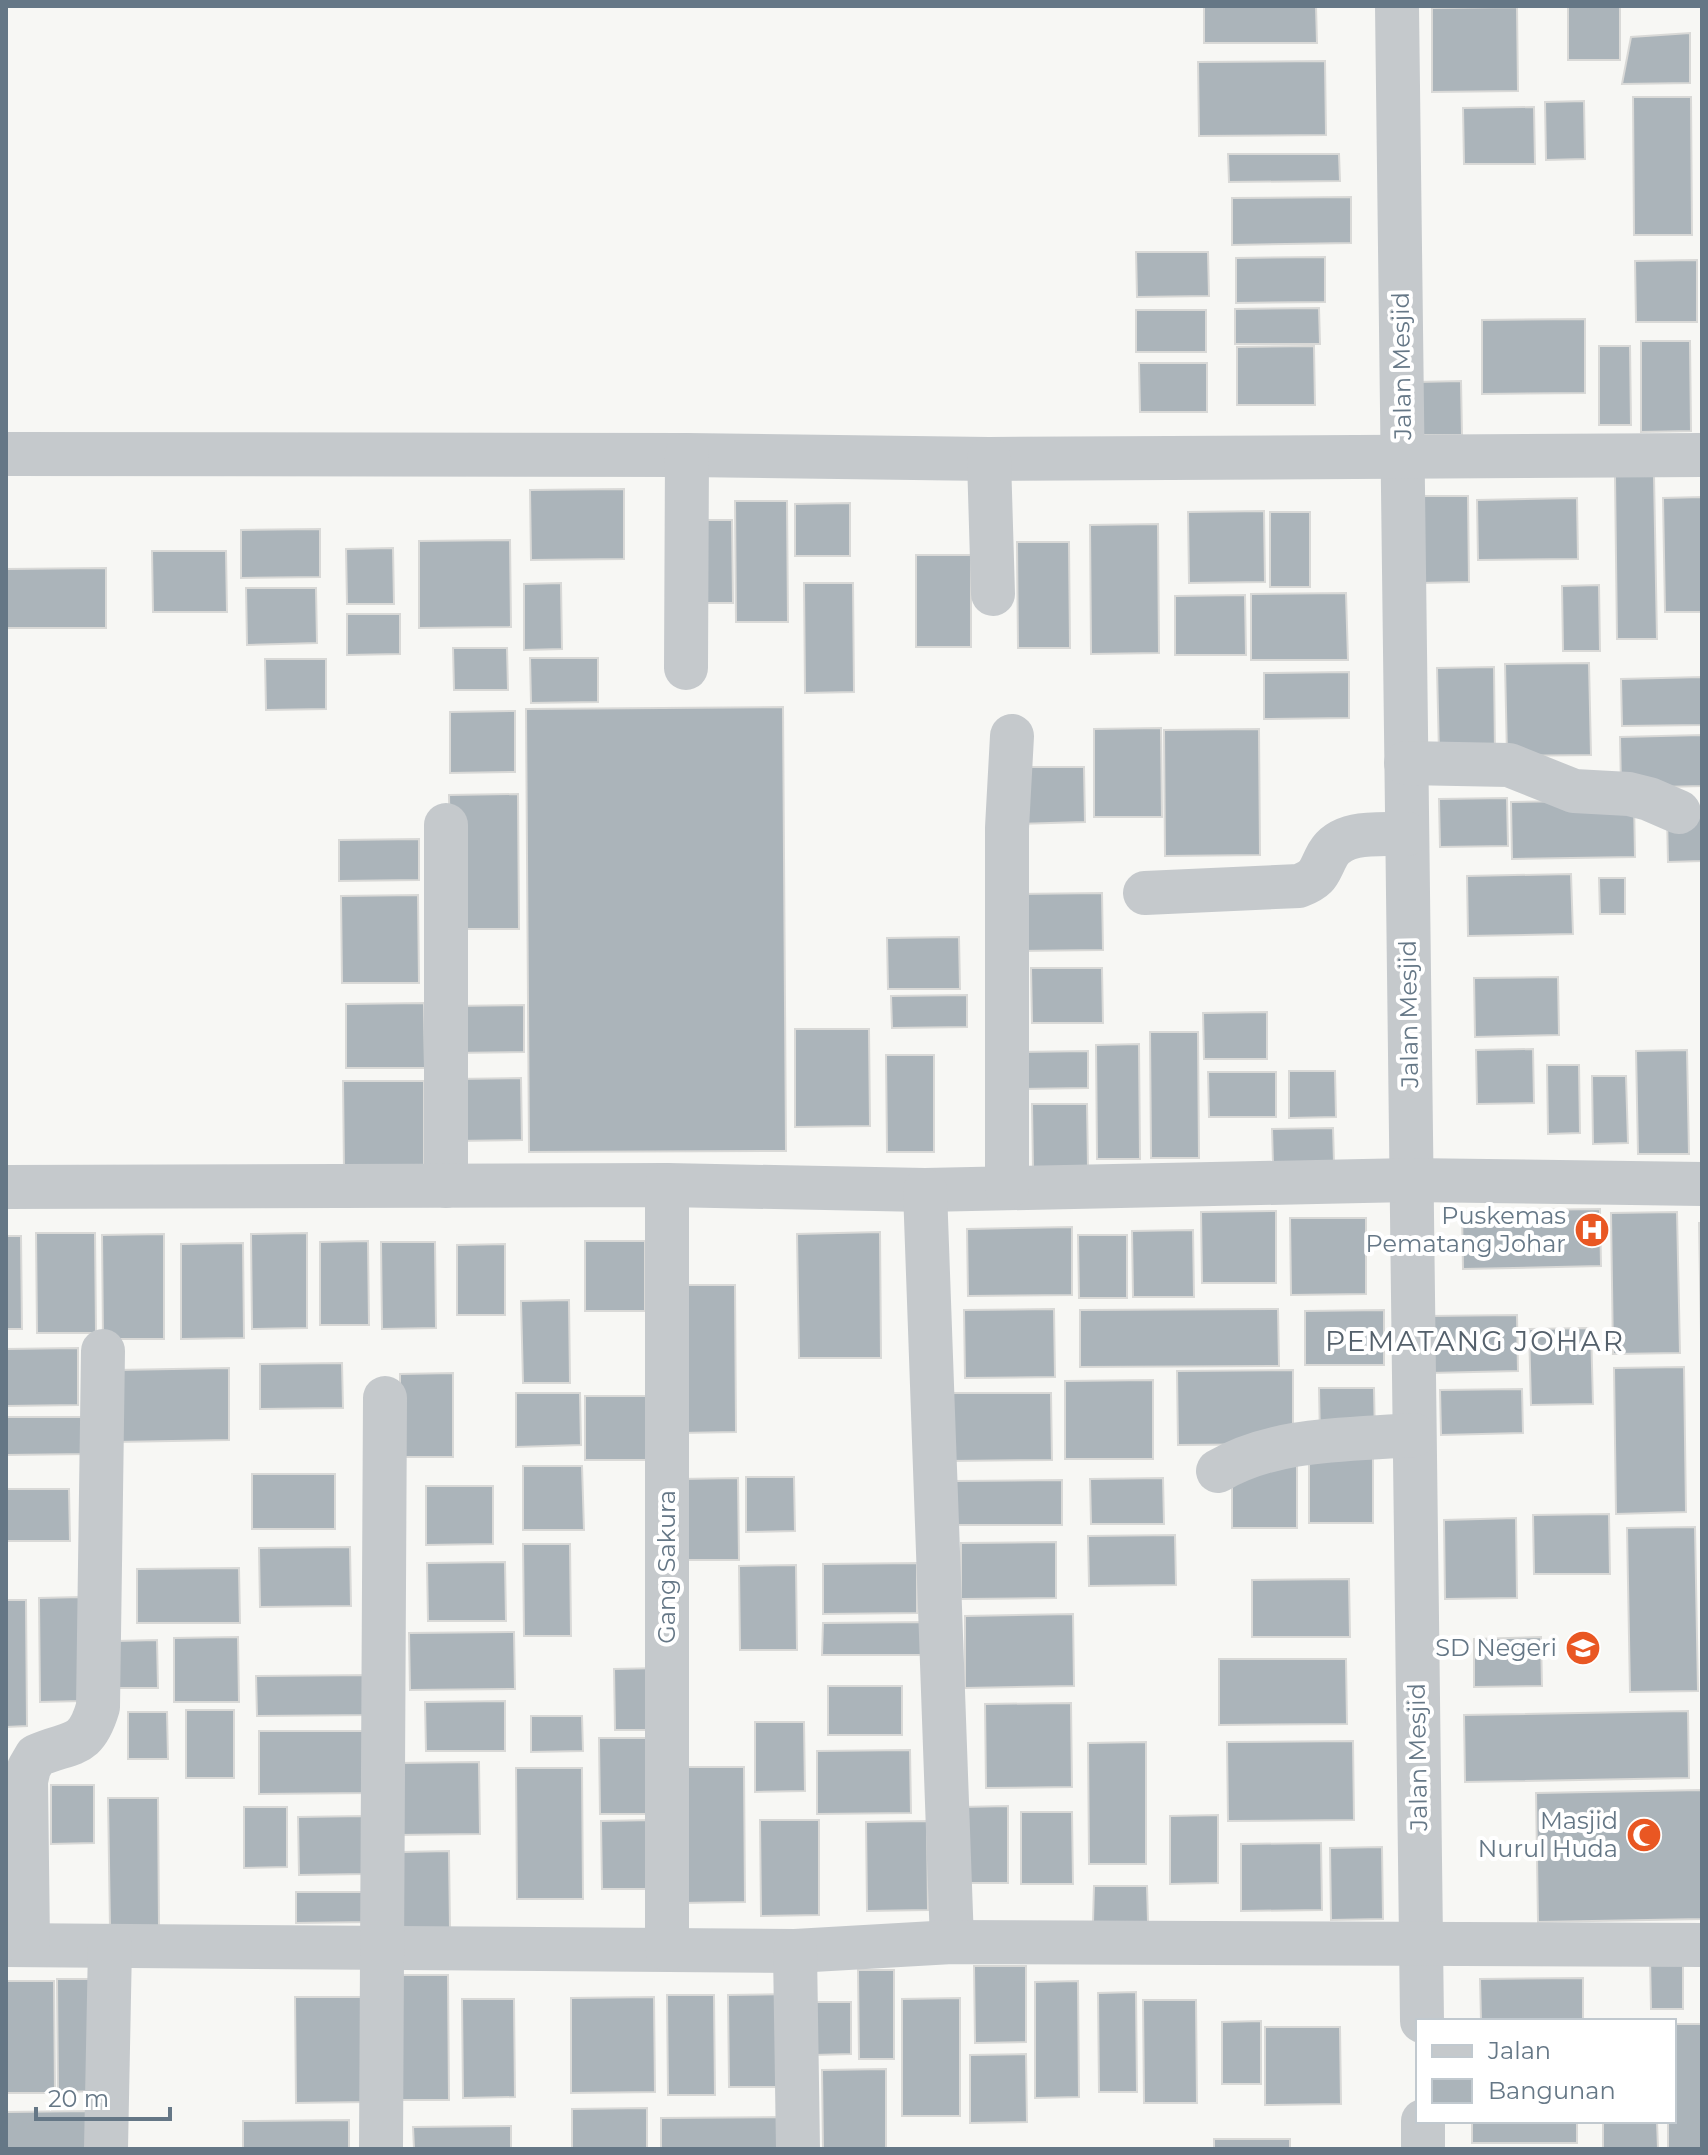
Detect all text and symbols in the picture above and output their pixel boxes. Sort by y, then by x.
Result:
street label: Jalan Mesjid [1386,292,1417,441]
street label: Jalan Mesjid [1393,940,1424,1089]
place label: Puskemas Pematang Johar [1366,1201,1566,1258]
hospital icon: Puskemas Pematang Johar [1573,1211,1611,1249]
district label: PEMATANG JOHAR [1325,1324,1625,1358]
street label: Gang Sakura [652,1490,681,1644]
school or university icon: SD Negeri [1564,1629,1602,1667]
place label: SD Negeri [1435,1633,1557,1662]
street label: Jalan Mesjid [1402,1683,1433,1832]
place label: Masjid Nurul Huda [1478,1806,1618,1863]
mosque icon: Masjid Nurul Huda [1625,1816,1663,1854]
legend [1416,2019,1676,2123]
text: Jalan [1487,2036,1551,2065]
scale bar [36,2071,170,2121]
text: Bangunan [1488,2076,1616,2105]
text: 20 m [48,2084,109,2113]

